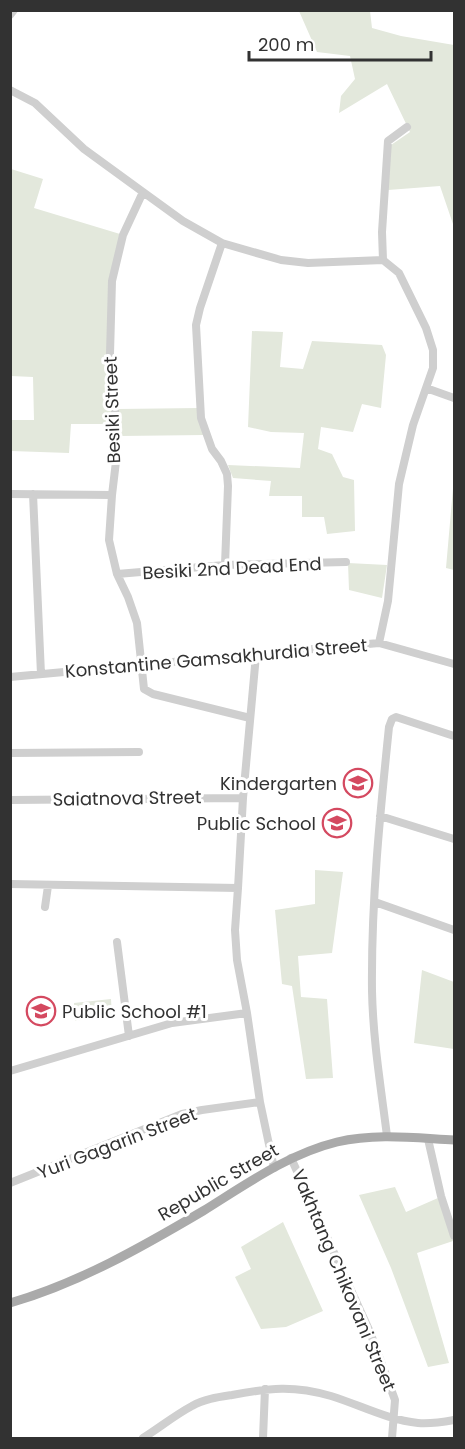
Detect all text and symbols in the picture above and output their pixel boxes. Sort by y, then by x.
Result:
scale bar [249,24,430,62]
text: 200 m [258,32,314,57]
street label: Besiki Street [98,356,126,464]
street label: Besiki 2nd Dead End [142,551,322,585]
street label: Konstantine Gamsakhurdia Street [64,632,368,684]
school or university icon: Kindergarten [342,767,374,799]
place label: Kindergarten [220,771,337,796]
street label: Saiatnova Street [52,784,202,812]
school or university icon: Public School [321,807,353,839]
place label: Public School [197,811,316,836]
school or university icon: Public School #1 [25,995,57,1027]
place label: Public School #1 [62,999,207,1024]
street label: Yuri Gagarin Street [34,1101,200,1185]
street label: Republic Street [153,1137,283,1227]
street label: Vakhtang Chikovani Street [286,1165,402,1395]

